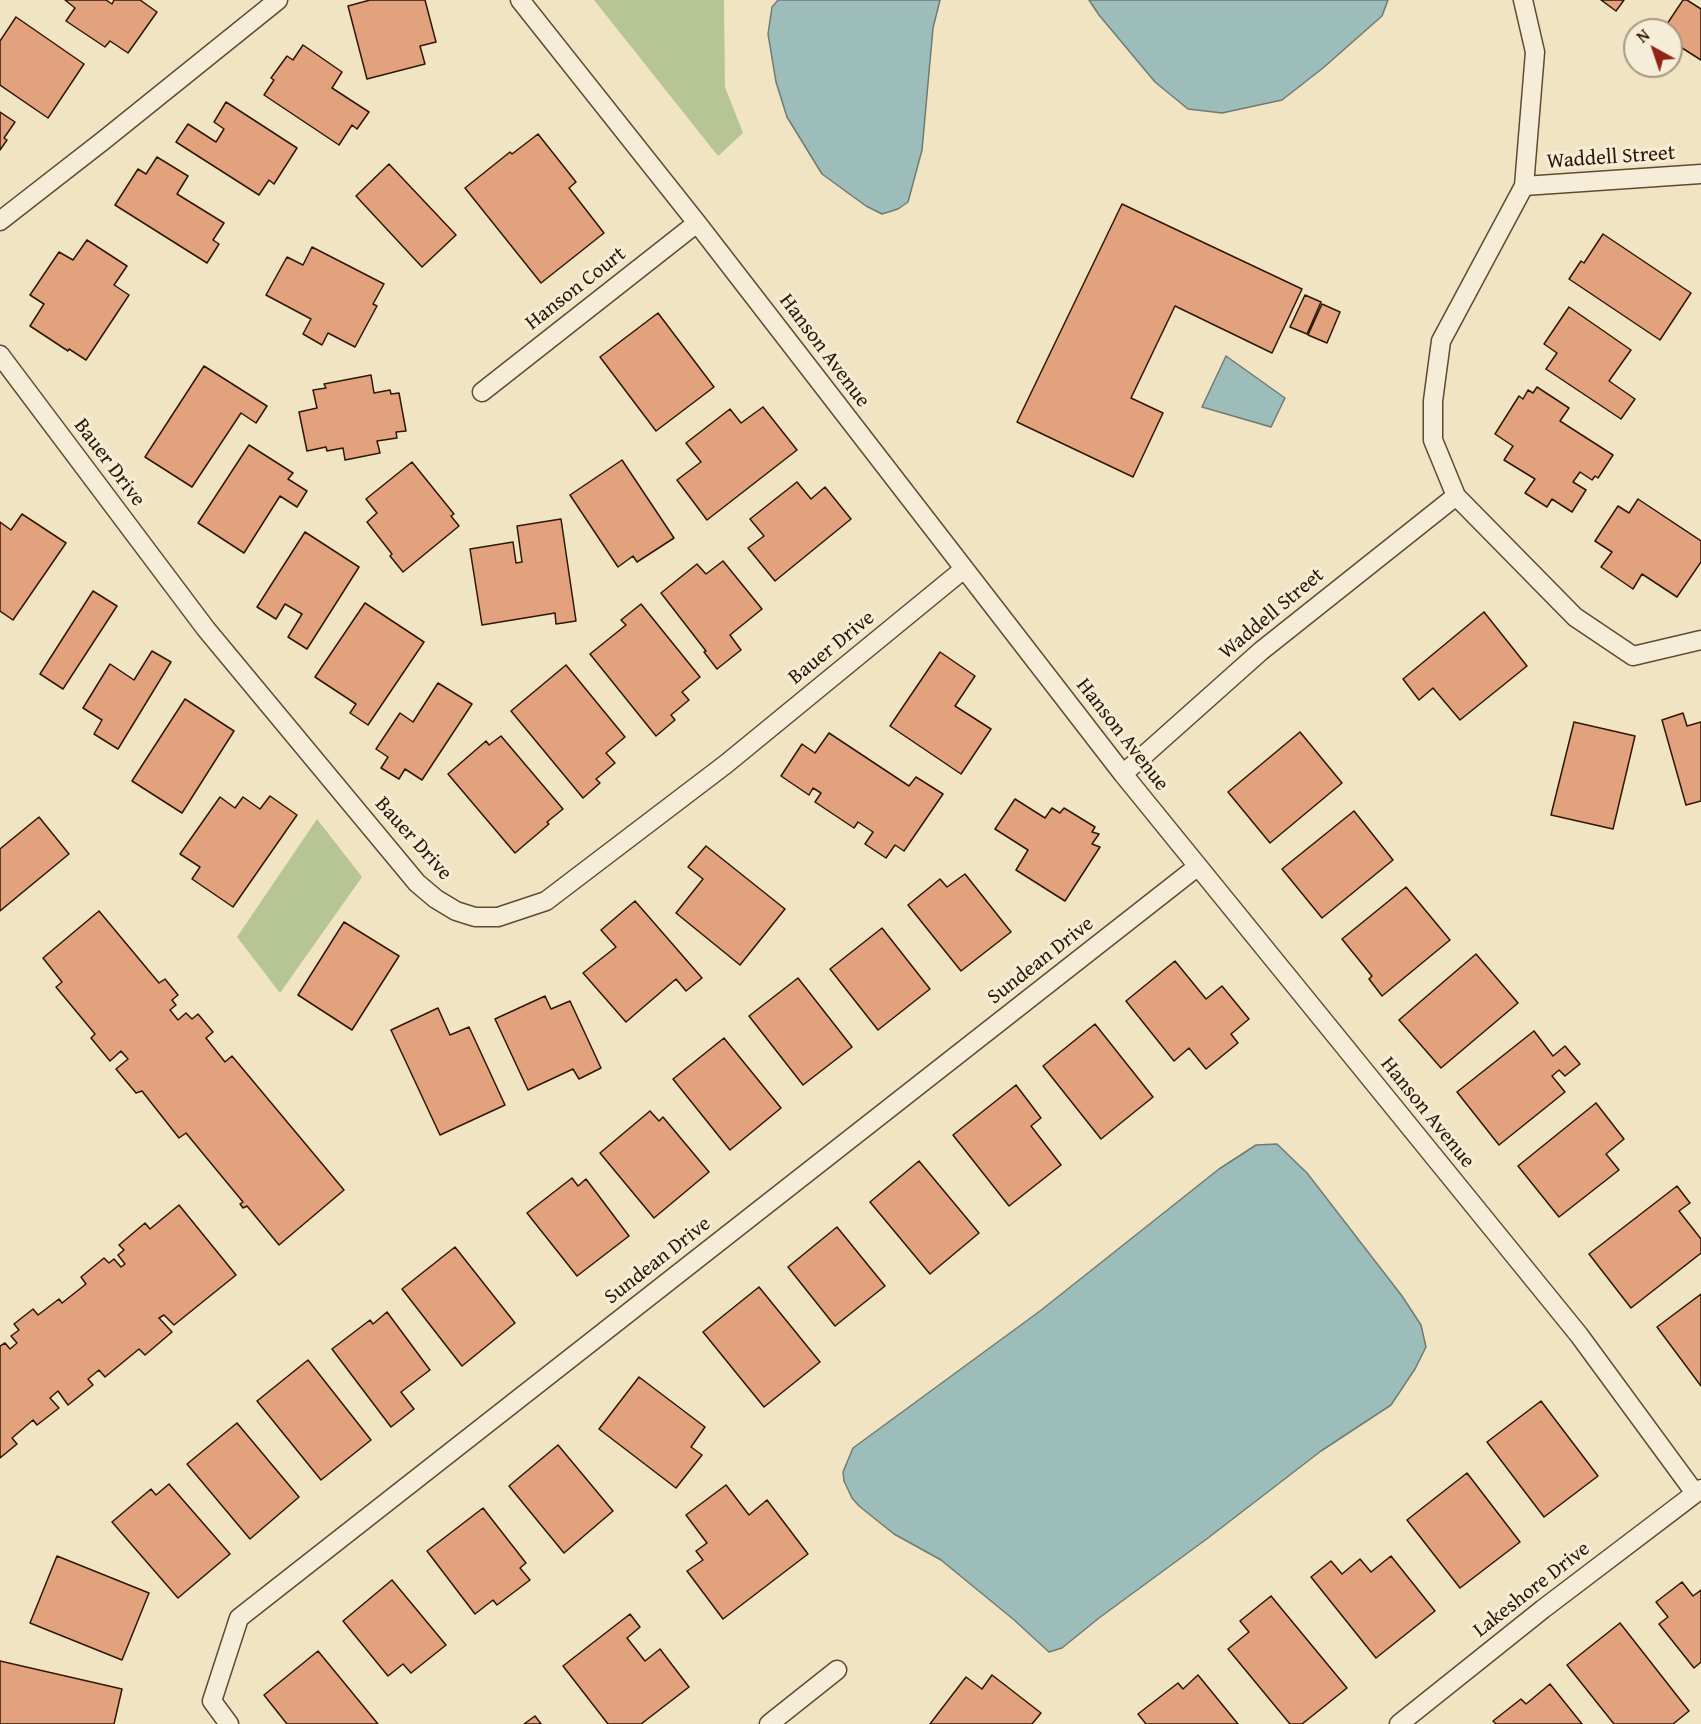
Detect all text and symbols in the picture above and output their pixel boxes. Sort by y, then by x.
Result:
north arrow [1623,18,1683,78]
text: N [1631,23,1655,48]
street label: Waddell Street [1546,141,1676,175]
street label: Hanson Court [521,242,631,336]
street label: Hanson Avenue [773,289,875,413]
street label: Bauer Drive [68,414,150,512]
street label: Waddell Street [1215,563,1329,665]
street label: Bauer Drive [784,606,880,690]
street label: Hanson Avenue [1070,674,1174,796]
street label: Bauer Drive [369,792,457,886]
street label: Sundean Drive [983,912,1099,1010]
street label: Hanson Avenue [1375,1052,1479,1174]
street label: Sundean Drive [600,1212,716,1310]
street label: Lakeshore Drive [1469,1537,1595,1643]

